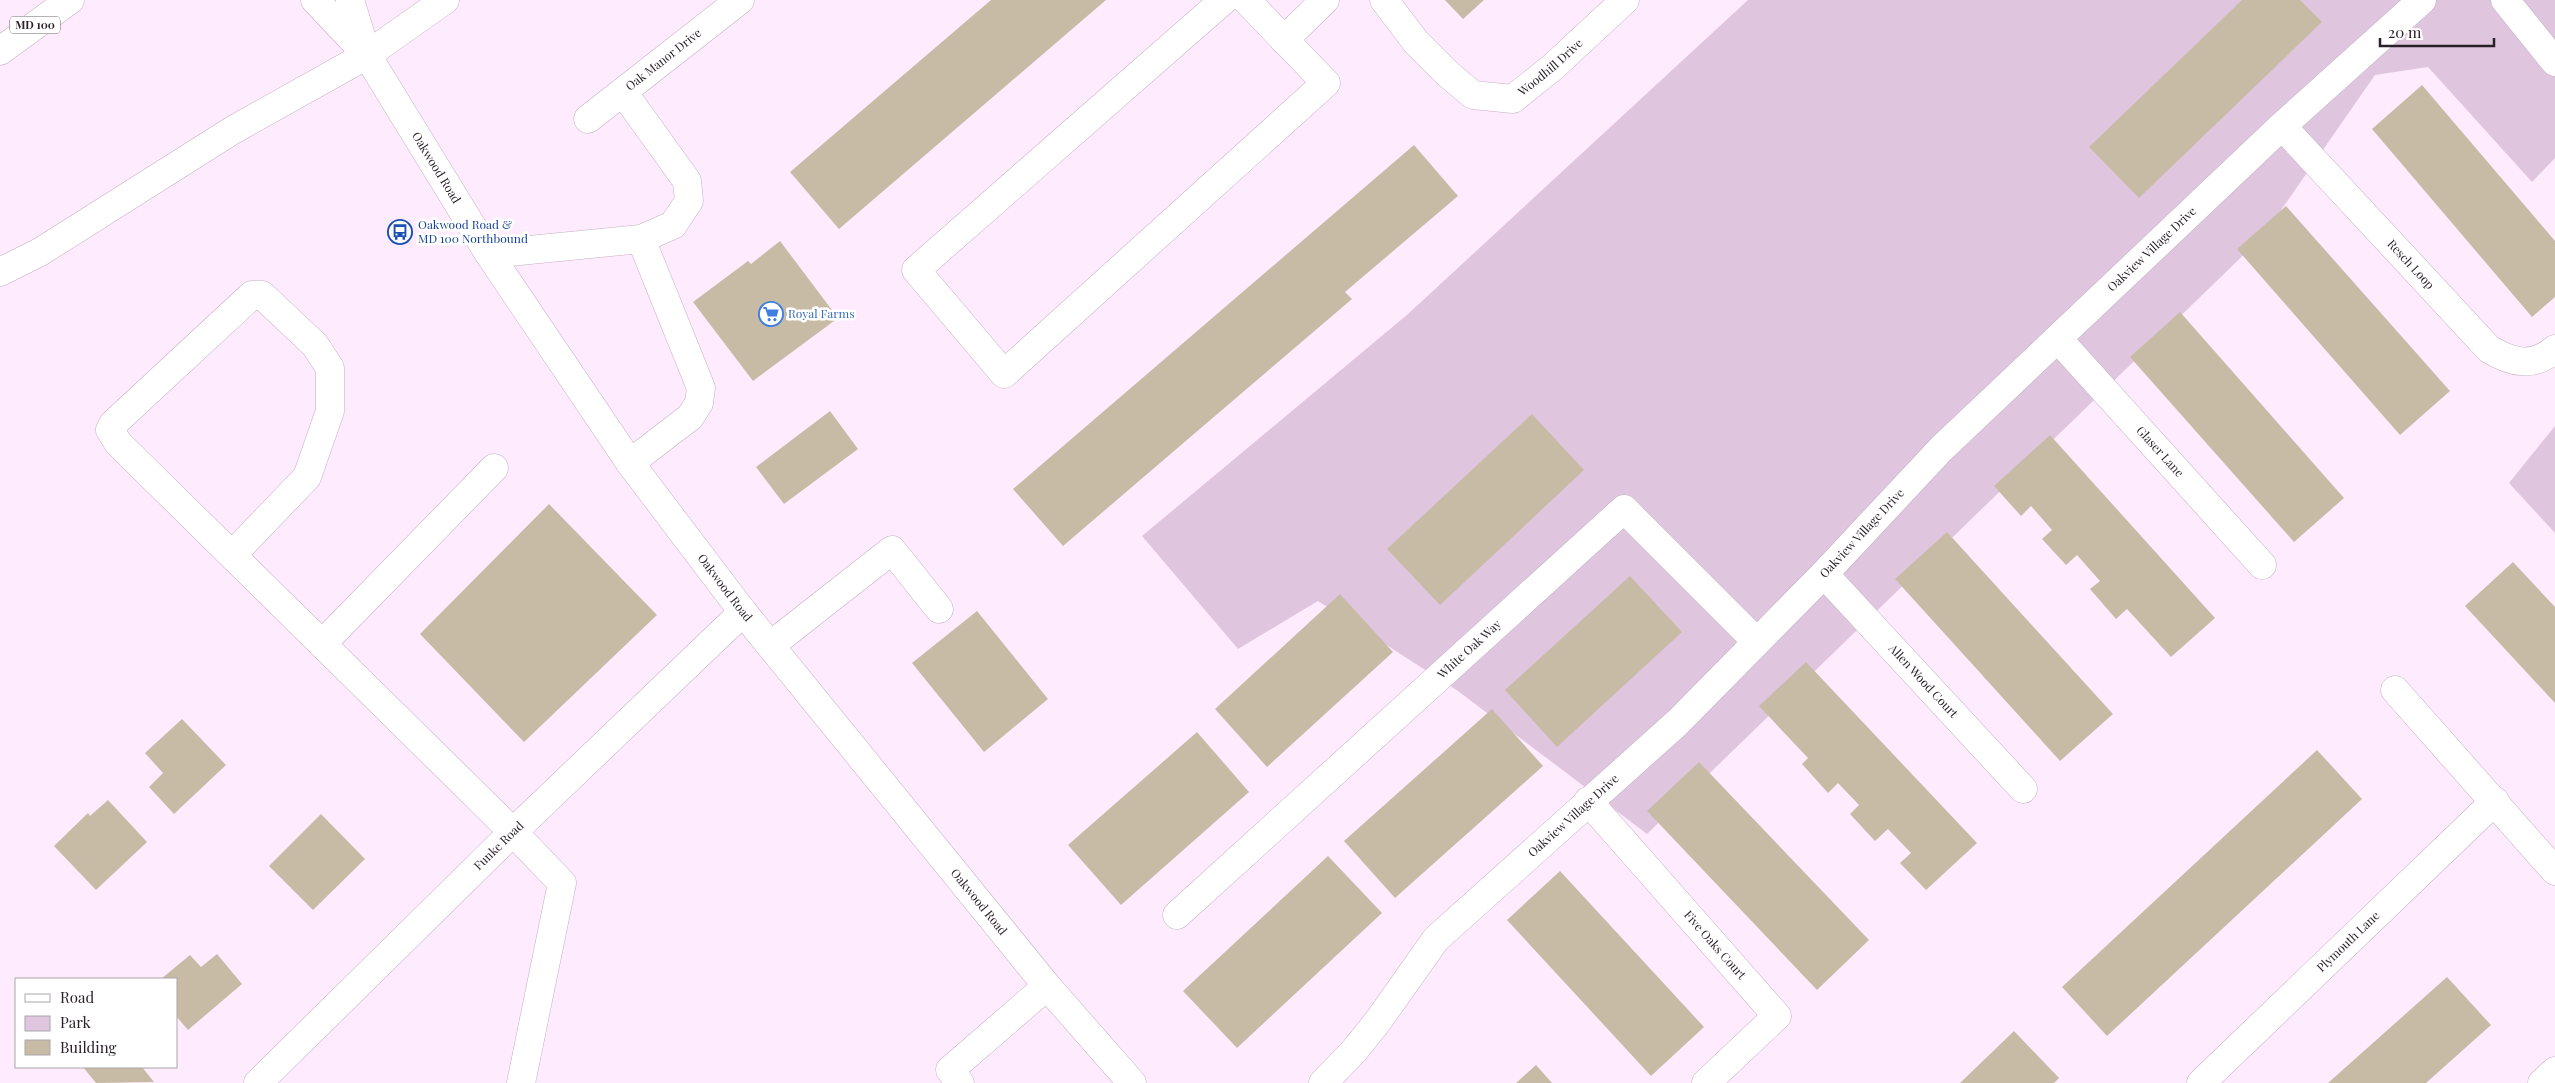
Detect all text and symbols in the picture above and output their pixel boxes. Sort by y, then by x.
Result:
scale bar [2380,15,2494,47]
road number: MD 100 [10,16,60,34]
text: 20 m [2388,22,2422,42]
street label: Oak Manor Drive [622,24,704,94]
street label: Woodhill Drive [1514,35,1585,99]
street label: Oakwood Road [409,129,465,206]
street label: Oakview Village Drive [2103,203,2199,295]
place label: Oakwood Road & MD 100 Northbound [418,216,528,246]
bus stop icon: Oakwood Road & MD 100 Northbound [387,219,413,245]
street label: Resch Loop [2384,236,2438,292]
supermarket icon: Royal Farms [758,301,784,327]
place label: Royal Farms [788,305,855,321]
street label: Glaser Lane [2133,422,2188,480]
street label: Oakview Village Drive [1816,485,1907,581]
street label: Oakwood Road [695,550,757,624]
street label: White Oak Way [1433,616,1504,682]
street label: Allen Wood Court [1885,640,1962,721]
street label: Oakview Village Drive [1524,770,1622,860]
street label: Funke Road [470,817,527,873]
street label: Oakwood Road [948,865,1011,938]
street label: Five Oaks Court [1681,907,1751,983]
street label: Plymouth Lane [2313,907,2382,975]
legend [15,978,178,1068]
text: Road [60,987,94,1007]
text: Park [60,1012,92,1032]
text: Building [60,1037,117,1057]

